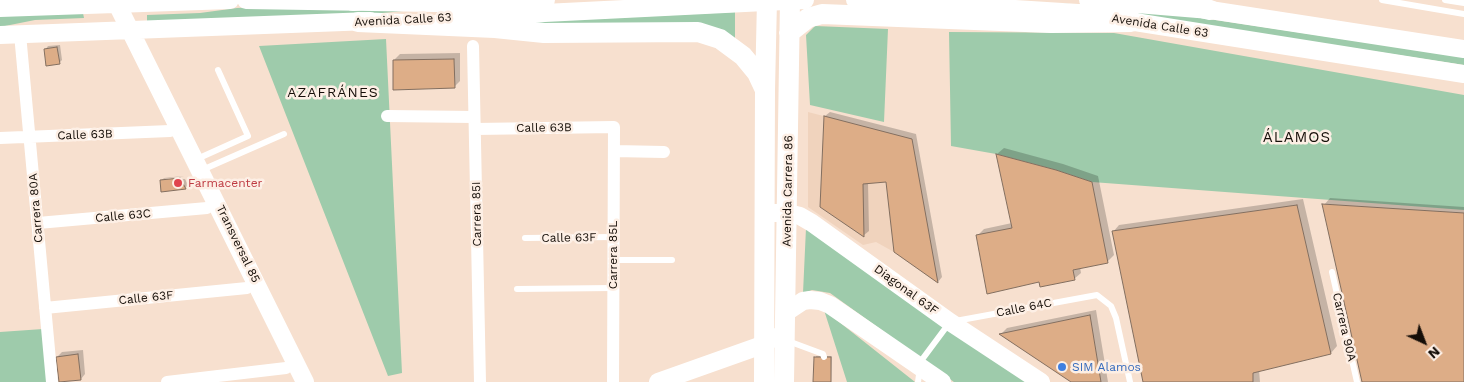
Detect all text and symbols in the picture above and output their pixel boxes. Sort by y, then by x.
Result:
street label: Avenida Calle 63 [354,10,452,30]
street label: Avenida Calle 63 [1111,11,1209,41]
district label: AZAFRÁNES [286,85,380,101]
street label: Calle 63B [516,120,572,136]
street label: Calle 63B [57,127,113,143]
district label: ÁLAMOS [1262,129,1332,147]
street label: Avenida Carrera 86 [780,135,796,247]
street label: Carrera 80A [26,173,46,243]
place label: Farmacenter [188,176,262,190]
marker: Farmacenter [172,177,184,189]
street label: Carrera 85I [469,181,485,247]
street label: Transversal 85 [213,203,263,285]
street label: Calle 63C [95,206,151,226]
street label: Carrera 85L [606,221,620,289]
street label: Calle 63F [541,230,597,246]
street label: Diagonal 63F [871,262,941,318]
street label: Calle 63F [118,288,174,308]
street label: Carrera 90A [1329,291,1359,363]
street label: Calle 64C [995,296,1053,320]
north arrow [1399,317,1449,367]
text: N [1425,344,1443,362]
place label: SIM Alamos [1072,360,1141,374]
marker: SIM Alamos [1056,361,1068,373]

